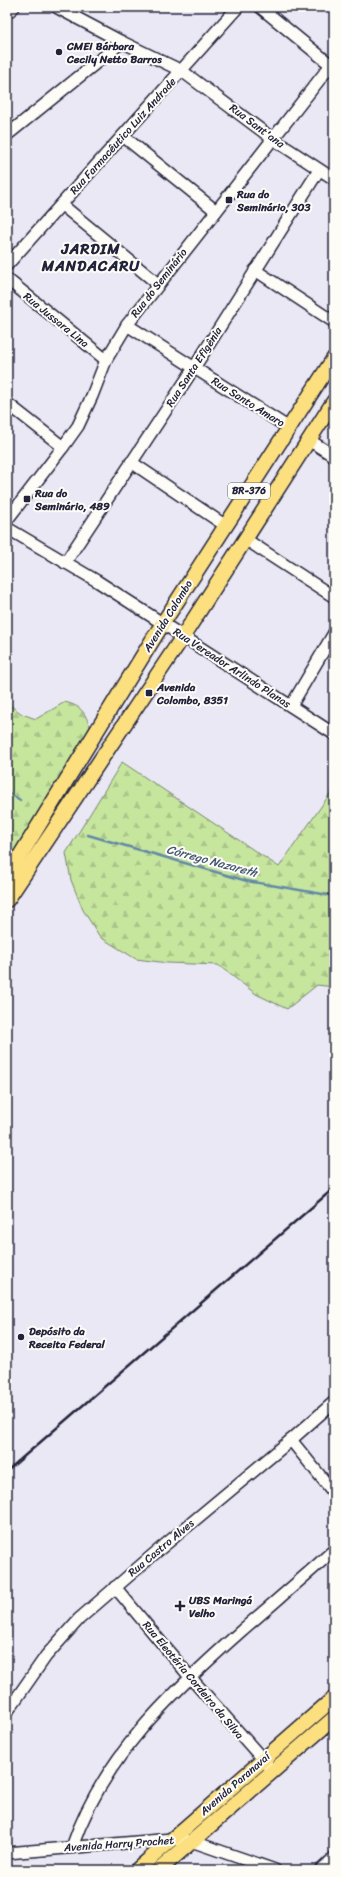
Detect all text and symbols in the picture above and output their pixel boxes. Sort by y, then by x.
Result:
place label: CMEI Bárbara Cecily Netto Barros [66,37,162,69]
marker: CMEI Bárbara Cecily Netto Barros [54,47,64,57]
street label: Rua Farmacêutico Luiz Andrade [65,73,181,199]
street label: Rua Sant'ana [225,99,289,154]
place label: Rua do Seminário, 303 [236,185,311,217]
marker: Rua do Seminário, 303 [224,195,234,205]
district label: JARDIM MANDACARU [41,236,140,279]
street label: Rua do Seminário [126,244,193,322]
street label: Rua Jussara Lina [19,287,93,353]
street label: Rua Santa Efigênia [161,323,227,411]
street label: Rua Santo Amaro [207,372,289,433]
road number: BR-376 [228,483,270,499]
place label: Rua do Seminário, 489 [34,484,110,516]
marker: Rua do Seminário, 489 [22,494,32,504]
street label: Avenida Colombo [138,576,198,657]
street label: Rua Vereador Arlindo Planas [169,623,295,714]
place label: Avenida Colombo, 8351 [156,678,228,710]
marker: Avenida Colombo, 8351 [144,688,154,698]
water label: Córrego Nazareth [164,838,261,884]
place label: Depósito da Receita Federal [28,1322,105,1354]
marker: Depósito da Receita Federal [16,1332,26,1342]
street label: Rua Castro Alves [124,1514,199,1582]
place label: UBS Maringá Velho [189,1591,252,1623]
marker: UBS Maringá Velho [174,1600,186,1612]
street label: Rua Eleotéria Cordeiro da Silva [138,1617,249,1744]
street label: Avenida Paranavaí [195,1747,276,1821]
street label: Avenida Harry Prochet [62,1831,175,1857]

